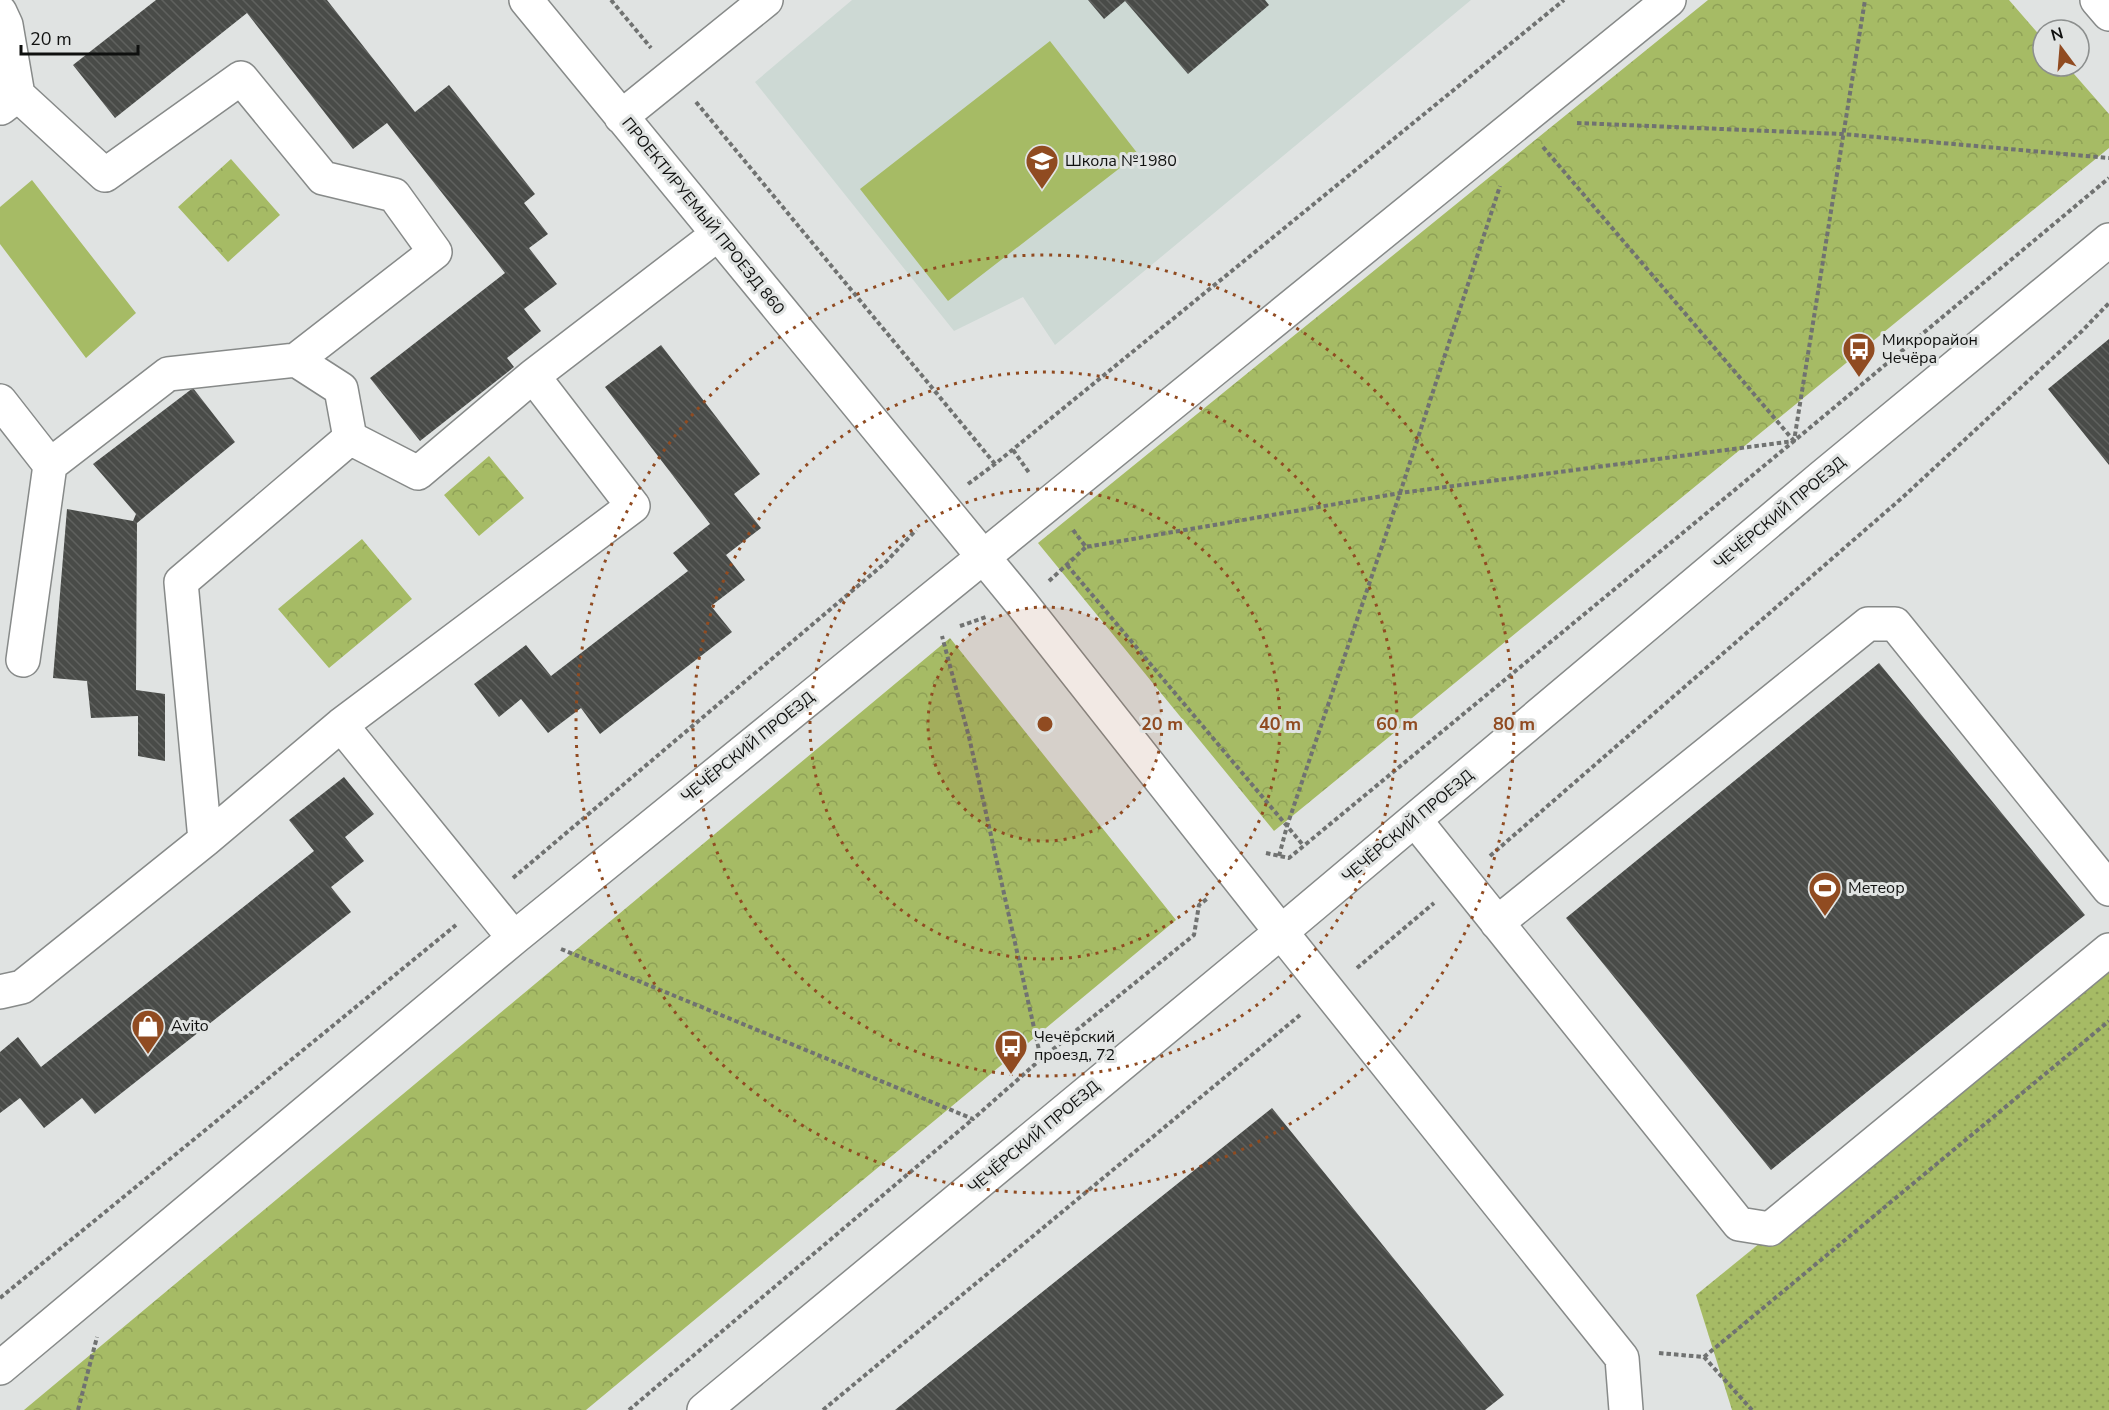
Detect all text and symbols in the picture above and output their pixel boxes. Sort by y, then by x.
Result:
scale bar [21,18,138,56]
north arrow [2031,18,2091,78]
text: N [2048,22,2066,47]
text: 20 m [30,27,72,51]
street label: ПРОЕКТИРУЕМЫЙ ПРОЕЗД 860 [616,113,790,319]
school or university icon: Школа №1980 [1024,143,1060,190]
place label: Школа №1980 [1065,150,1177,172]
place label: Микрорайон Чечёра [1882,329,1978,369]
bus stop icon: Микрорайон Чечёра [1841,331,1877,378]
street label: ЧЕЧЁРСКИЙ ПРОЕЗД [1710,451,1851,575]
street label: ЧЕЧЁРСКИЙ ПРОЕЗД [677,686,820,808]
text: 20 m [1141,712,1183,736]
text: 40 m [1259,712,1301,736]
text: 60 m [1376,712,1418,736]
text: 80 m [1493,712,1535,736]
centre of rings [1035,714,1055,734]
street label: ЧЕЧЁРСКИЙ ПРОЕЗД [1338,764,1479,888]
sports icon: Метеор [1807,870,1843,917]
place label: Метеор [1848,877,1905,899]
shop icon: Avito [130,1008,166,1055]
place label: Avito [171,1015,209,1037]
place label: Чечёрский проезд, 72 [1034,1026,1115,1066]
bus stop icon: Чечёрский проезд, 72 [993,1028,1029,1075]
street label: ЧЕЧЁРСКИЙ ПРОЕЗД [964,1075,1105,1199]

